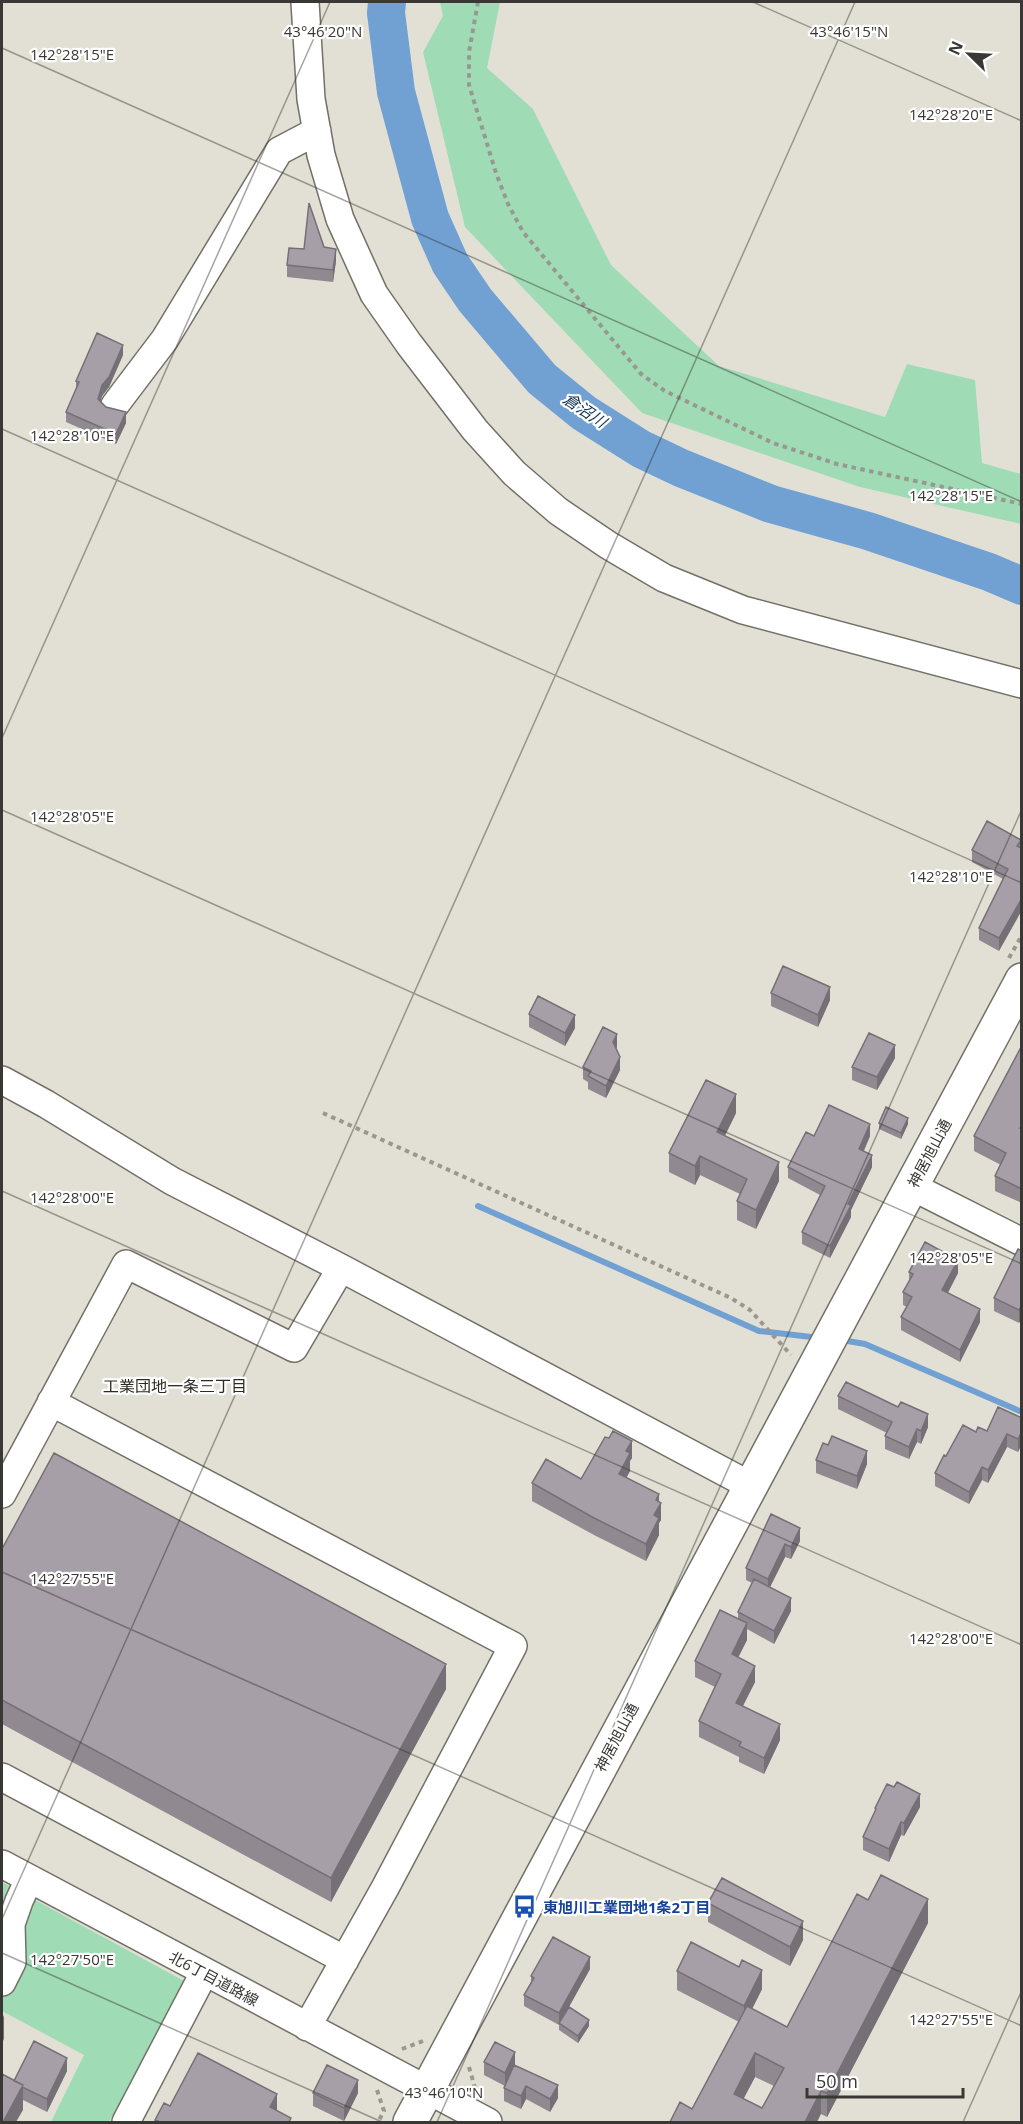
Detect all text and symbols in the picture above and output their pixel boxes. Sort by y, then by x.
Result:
text: 43°46'20"N [284,21,362,41]
text: 43°46'15"N [810,21,888,41]
north arrow [939,24,999,84]
text: N [943,37,968,58]
text: 142°28'15"E [30,44,114,64]
text: 142°28'20"E [909,104,993,124]
water label: 倉沼川 [559,387,613,434]
text: 142°28'10"E [30,425,114,445]
text: 142°28'15"E [909,485,993,505]
text: 142°28'05"E [30,806,114,826]
text: 142°28'10"E [909,866,993,886]
street label: 神居旭山通 [903,1115,955,1191]
text: 142°28'00"E [30,1187,114,1207]
text: 142°28'05"E [909,1247,993,1267]
district label: 工業団地一条三丁目 [103,1375,247,1397]
text: 142°27'55"E [30,1568,114,1588]
text: 142°28'00"E [909,1628,993,1648]
street label: 神居旭山通 [590,1699,642,1775]
bus stop icon: 東旭川工業団地1条2丁目 [512,1894,538,1920]
place label: 東旭川工業団地1条2丁目 [543,1897,710,1917]
street label: 北6丁目道路線 [166,1946,262,2010]
text: 142°27'50"E [30,1949,114,1969]
text: 142°27'55"E [909,2009,993,2029]
scale bar [807,2061,963,2099]
text: 50 m [816,2069,858,2093]
text: 43°46'10"N [405,2082,483,2102]

